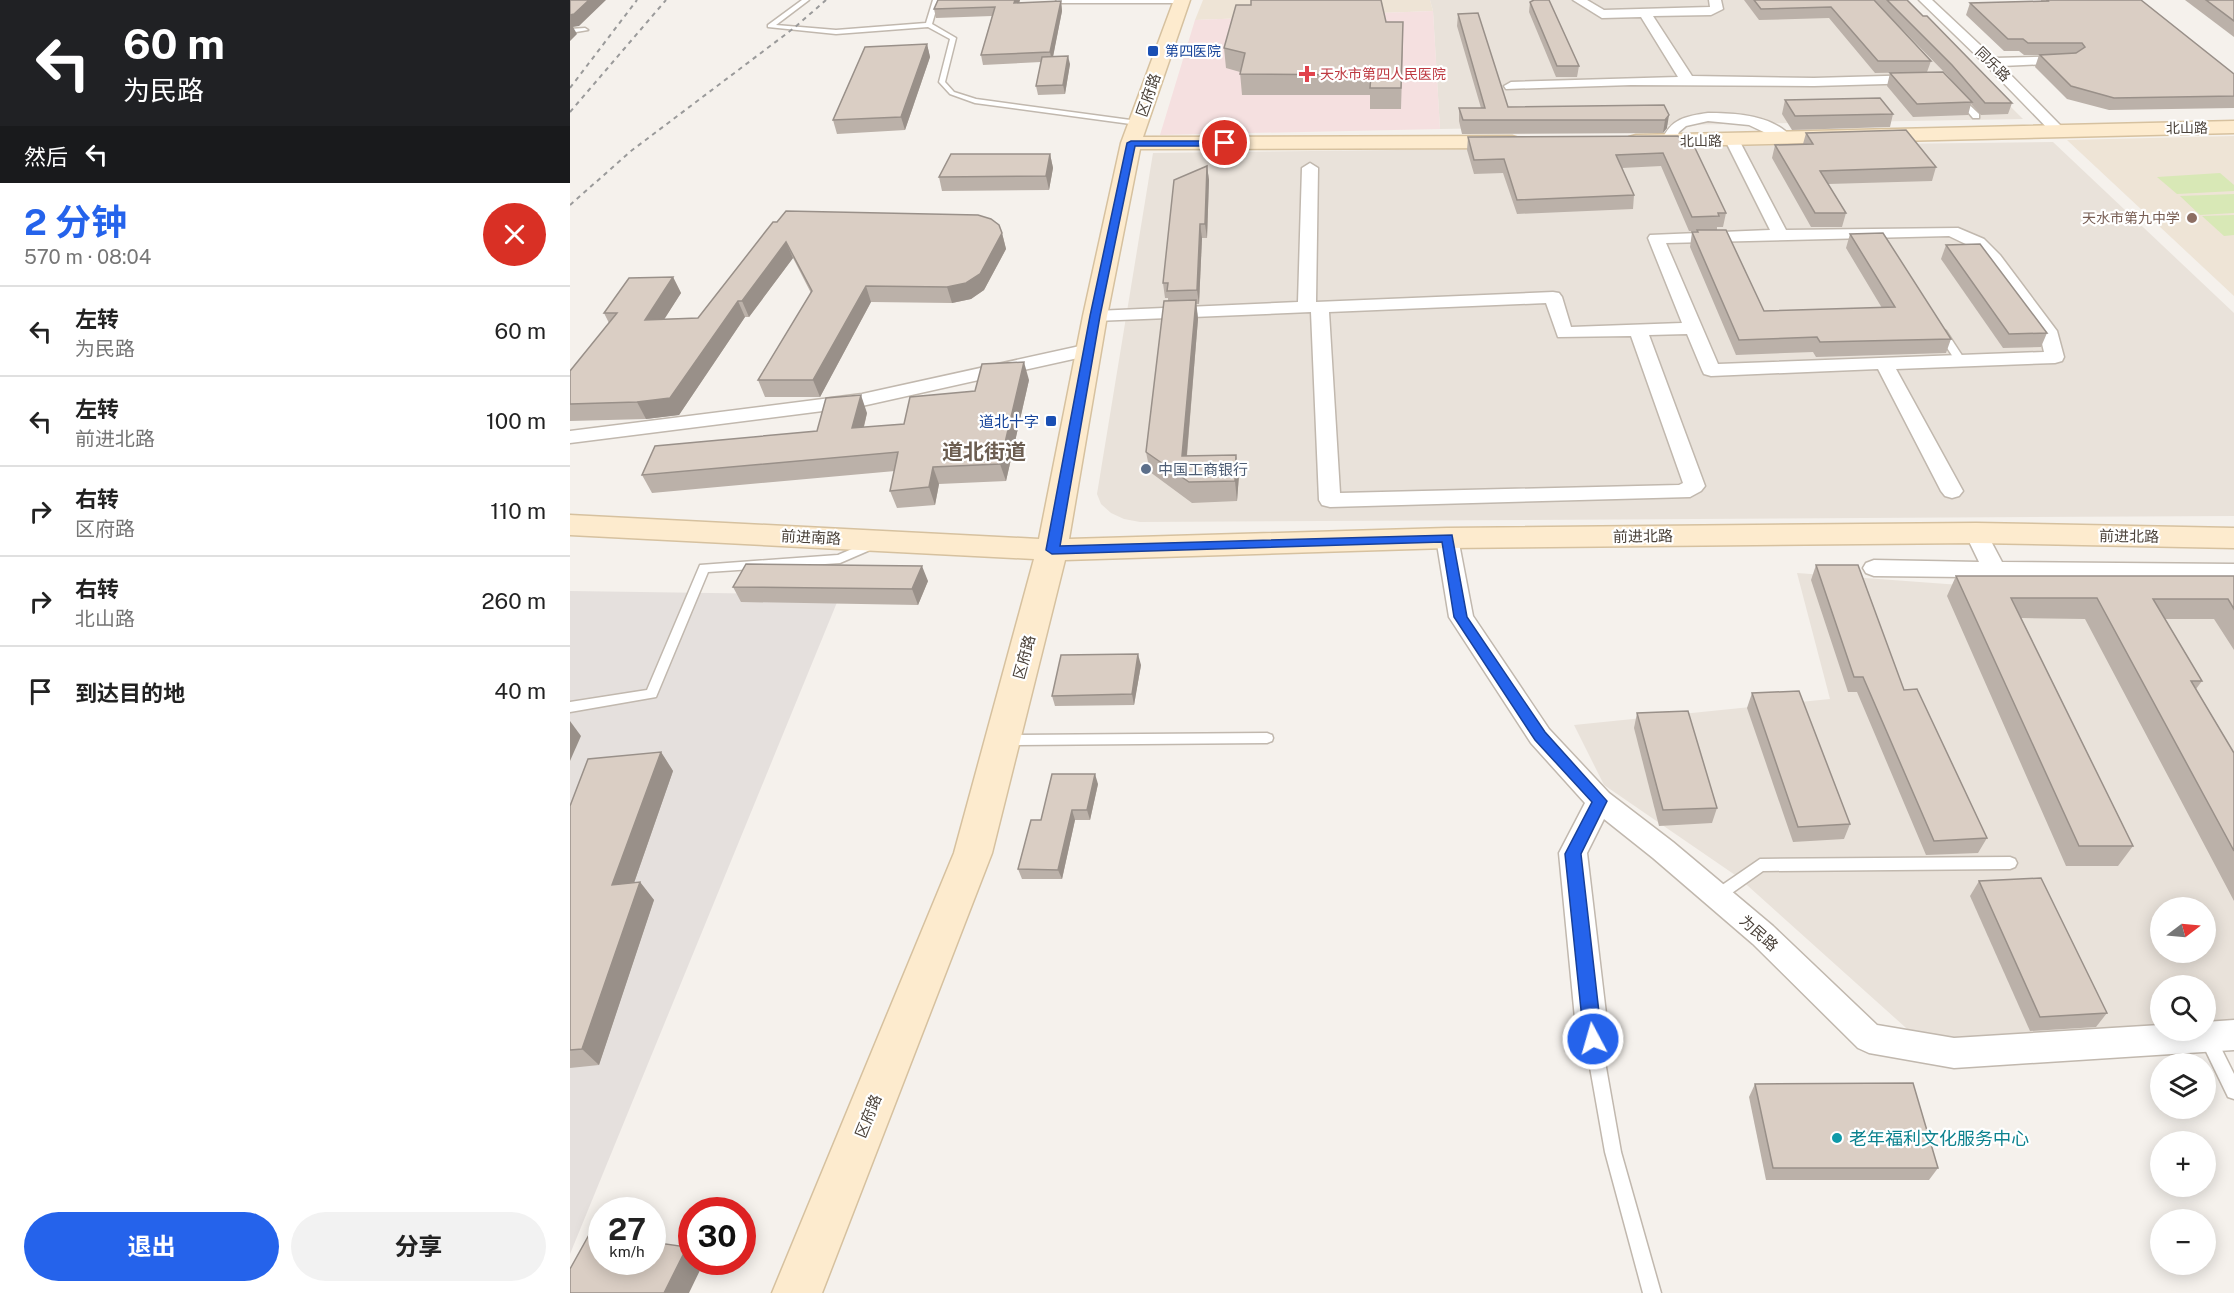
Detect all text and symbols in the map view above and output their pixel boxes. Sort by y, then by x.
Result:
text: 60 m [123,19,225,68]
icon: left [24,24,102,102]
place label: 第四医院 [1165,43,1221,59]
street label: 同乐路 [1972,43,2014,85]
marker: 第四医院 [1146,44,1160,58]
marker: 天水市第四人民医院 [1298,65,1316,83]
place label: 天水市第四人民医院 [1320,66,1446,82]
street label: 区府路 [1133,71,1163,119]
text: 为民路 [123,74,204,106]
pin [1199,117,1250,168]
street label: 北山路 [2166,120,2208,136]
icon: arrive [1208,126,1241,159]
street label: 北山路 [1680,133,1722,149]
icon: left [80,138,113,171]
text: 然后 [24,144,68,170]
text: 2 分钟 [24,201,127,243]
button: close [483,203,546,266]
place label: 天水市第九中学 [2082,210,2180,226]
marker: 天水市第九中学 [2185,211,2199,225]
text: 570 m · 08:04 [24,245,151,269]
text: 左转 [75,306,119,332]
icon: left [24,315,57,348]
text: 60 m [495,318,546,344]
text: 为民路 [75,337,135,361]
text: 左转 [75,396,119,422]
icon: left [24,405,57,438]
text: 100 m [486,408,546,434]
place label: 道北十字 [979,413,1039,430]
marker: 道北十字 [1044,414,1058,428]
text: 前进北路 [75,427,155,451]
district label: 道北街道 [942,439,1026,464]
place label: 中国工商银行 [1158,461,1248,478]
marker: 中国工商银行 [1139,462,1153,476]
text: 右转 [75,486,119,512]
icon: right [24,495,57,528]
text: 110 m [490,498,546,524]
text: 区府路 [75,517,135,541]
street label: 前进南路 [781,527,841,547]
street label: 前进北路 [1613,527,1673,545]
street label: 前进北路 [2099,527,2159,545]
text: 右转 [75,576,119,602]
icon: right [24,585,57,618]
text: 260 m [481,588,546,614]
text: 北山路 [75,607,135,631]
street label: 区府路 [1010,633,1038,681]
icon: arrive [24,675,57,708]
text: 40 m [494,678,546,704]
text: 到达目的地 [75,680,185,706]
north arrow [2150,897,2216,963]
map controls [2150,897,2216,1275]
street label: 为民路 [1737,912,1781,954]
button: search [2150,975,2216,1041]
position arrow [1561,1007,1625,1071]
button: layers [2150,1053,2216,1119]
street label: 区府路 [852,1092,884,1140]
place label: 老年福利文化服务中心 [1849,1128,2029,1149]
marker: 老年福利文化服务中心 [1830,1131,1844,1145]
button: + [2150,1131,2216,1197]
speed limit sign: 30 [678,1197,756,1275]
button: − [2150,1209,2216,1275]
text: 27 [608,1211,646,1247]
button: 退出 [24,1212,279,1281]
button: 分享 [291,1212,546,1281]
text: km/h [609,1243,645,1260]

